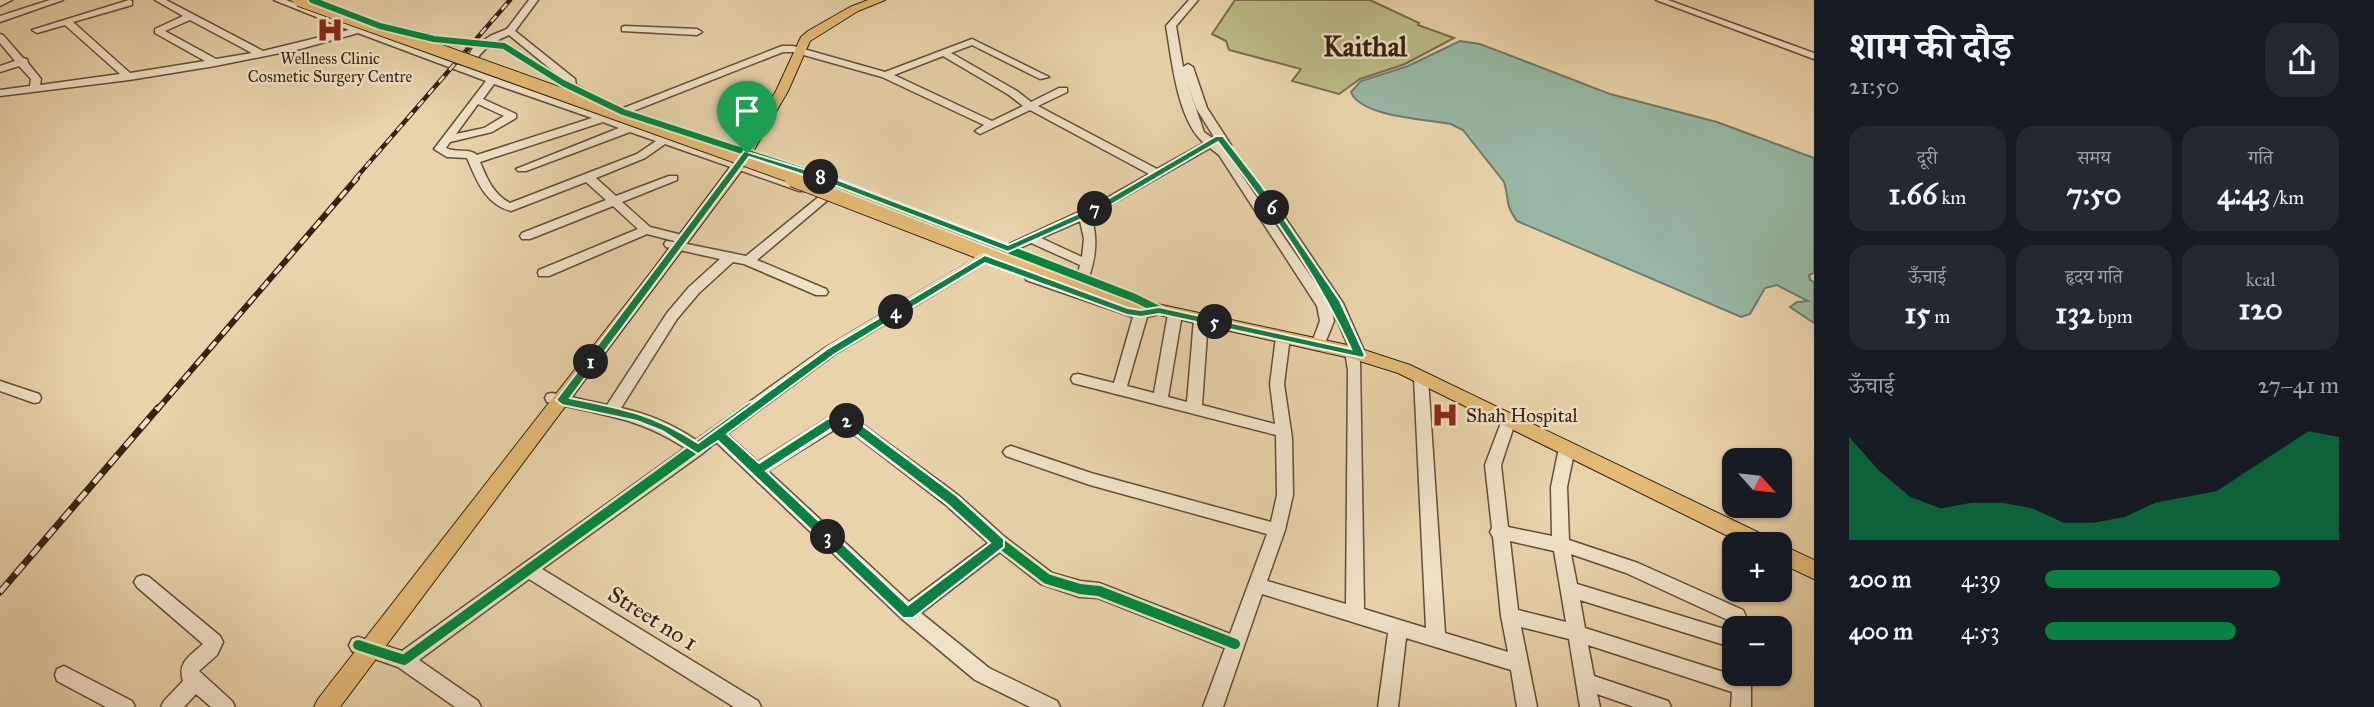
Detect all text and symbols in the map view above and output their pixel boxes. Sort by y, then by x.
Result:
hospital icon: Wellness Clinic Cosmetic Surgery Centre [315,15,345,45]
text: शाम की दौड़ [1849,23,2012,69]
button: share [2265,23,2339,97]
district label: Kaithal [1323,29,1407,64]
place label: Wellness Clinic Cosmetic Surgery Centre [248,49,413,87]
text: 21:50 [1849,72,1899,100]
pin [717,81,777,153]
icon: arrive [728,92,766,130]
text: दूरी [1917,146,1938,169]
text: समय [2077,146,2111,169]
text: गति [2248,146,2273,169]
pin: 8 [804,160,838,194]
text: 8 [815,165,826,188]
text: 1.66 [1888,176,1937,212]
text: 7:50 [2067,176,2121,212]
text: 4:43 [2217,176,2270,212]
text: km [1937,186,1966,209]
text: /km [2270,186,2304,209]
pin: 6 [1254,190,1290,226]
pin: 7 [1078,192,1112,227]
text: 6 [1267,196,1276,219]
text: 7 [1089,197,1100,220]
text: ऊँचाई [1909,265,1946,288]
text: हृदय गति [2065,265,2123,288]
text: kcal [2246,268,2276,291]
text: 120 [2239,291,2283,327]
pin: 4 [878,294,914,330]
text: 15 [1905,295,1930,331]
text: 132 [2055,295,2094,331]
text: 4 [890,300,901,323]
pin: 5 [1198,304,1232,340]
text: m [1930,305,1950,328]
text: bpm [2094,305,2133,328]
text: 5 [1210,310,1219,333]
pin: 1 [574,344,608,380]
text: 1 [587,350,594,373]
text: ऊँचाई [1849,371,1894,399]
text: 27–41 m [2258,371,2339,399]
hospital icon: Shah Hospital [1430,400,1460,430]
pin: 2 [830,404,864,438]
place label: Shah Hospital [1466,404,1578,427]
text: 2 [842,409,851,432]
north arrow [1722,448,1792,518]
map controls [1722,448,1792,686]
pin: 3 [810,520,846,554]
text: 3 [824,525,831,548]
button: + [1722,532,1792,602]
text: 200 m [1849,565,1911,593]
text: 4:39 [1961,565,2001,593]
street label: Street no 1 [603,580,703,656]
button: − [1722,616,1792,686]
text: 400 m [1849,617,1913,645]
text: 4:53 [1961,617,2000,645]

